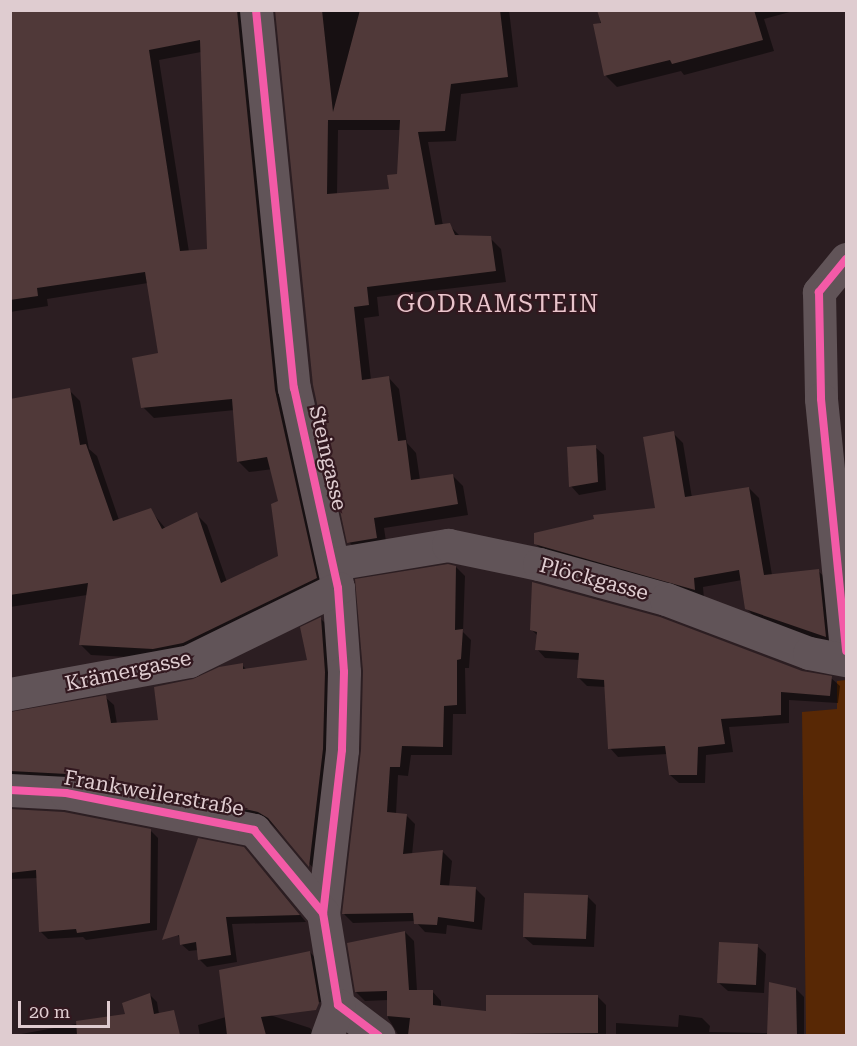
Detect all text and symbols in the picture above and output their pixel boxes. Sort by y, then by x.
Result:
district label: GODRAMSTEIN [396,291,600,319]
street label: Steingasse [304,403,352,513]
street label: Plöckgasse [537,552,651,606]
street label: Krämergasse [63,645,193,697]
street label: Frankweilerstraße [62,765,246,821]
scale bar [21,989,112,1027]
text: 20 m [29,1001,70,1022]

